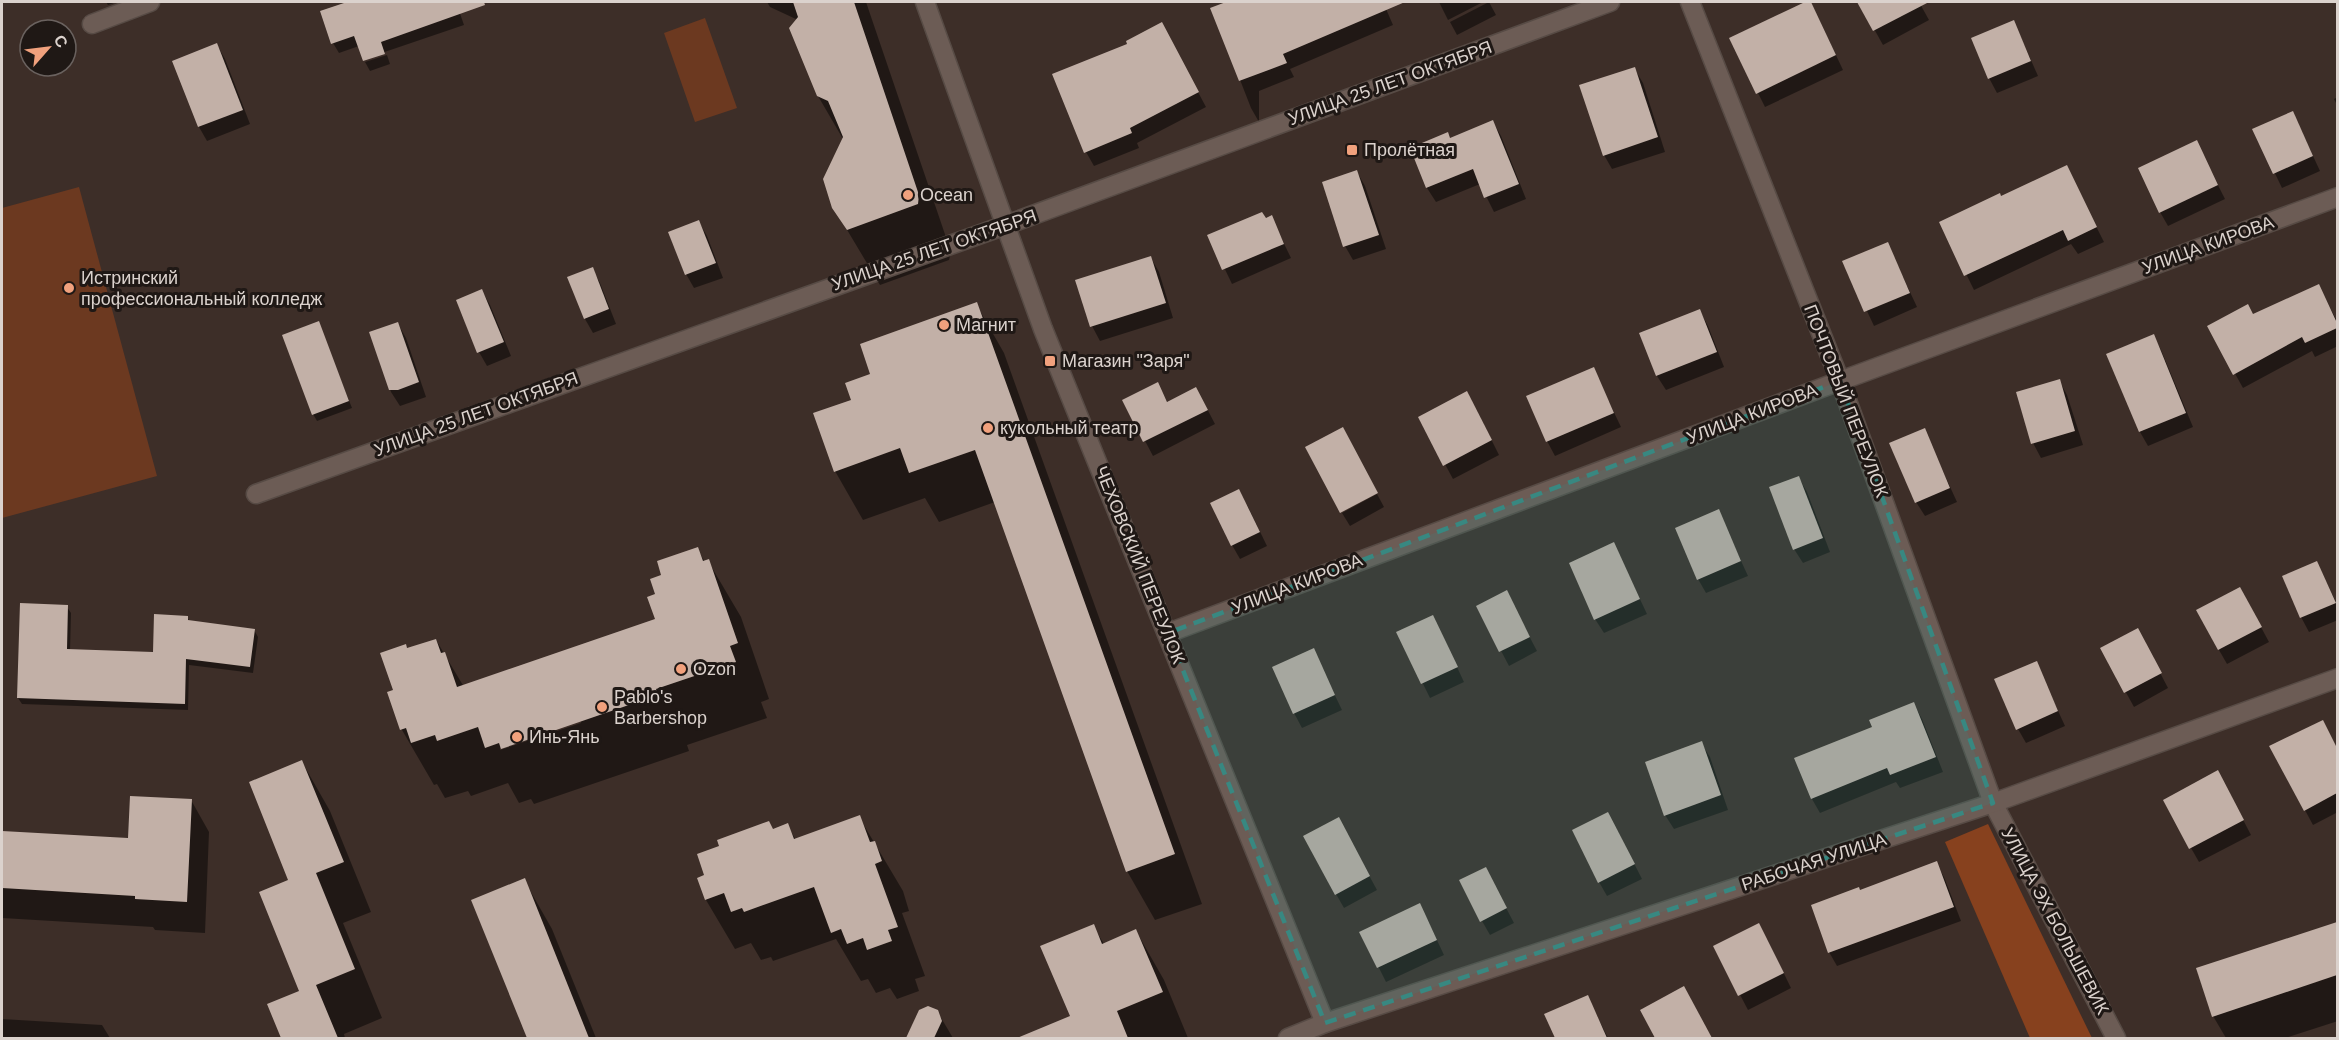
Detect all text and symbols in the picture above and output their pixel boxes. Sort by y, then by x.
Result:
north arrow [18,18,78,78]
text: С [51,32,71,51]
street label: УЛИЦА 25 ЛЕТ ОКТЯБРЯ [1285,37,1495,129]
place label: Пролётная [1364,140,1455,160]
marker: Пролётная [1345,143,1359,157]
place label: Ocean [920,185,973,205]
marker: Ocean [901,188,915,202]
street label: УЛИЦА 25 ЛЕТ ОКТЯБРЯ [829,206,1039,294]
street label: УЛИЦА КИРОВА [2140,212,2276,278]
place label: Истринский профессиональный колледж [81,268,322,309]
marker: Истринский профессиональный колледж [62,281,76,295]
street label: ПОЧТОВЫЙ ПЕРЕУЛОК [1800,302,1893,501]
place label: Магнит [956,315,1016,335]
marker: Магнит [937,318,951,332]
place label: Магазин "Заря" [1062,351,1190,371]
marker: Магазин "Заря" [1043,354,1057,368]
street label: УЛИЦА 25 ЛЕТ ОКТЯБРЯ [371,368,581,460]
street label: УЛИЦА КИРОВА [1684,380,1820,448]
place label: кукольный театр [1000,418,1139,438]
marker: кукольный театр [981,421,995,435]
street label: ЧЕХОВСКИЙ ПЕРЕУЛОК [1091,463,1190,667]
street label: УЛИЦА КИРОВА [1229,550,1365,618]
place label: Ozon [693,659,736,679]
marker: Ozon [674,662,688,676]
place label: Pablo's Barbershop [614,687,707,728]
marker: Pablo's Barbershop [595,700,609,714]
place label: Инь-Янь [529,727,600,747]
marker: Инь-Янь [510,730,524,744]
street label: УЛИЦА ЭХ БОЛЬШЕВИК [1997,824,2113,1018]
street label: РАБОЧАЯ УЛИЦА [1739,829,1889,895]

